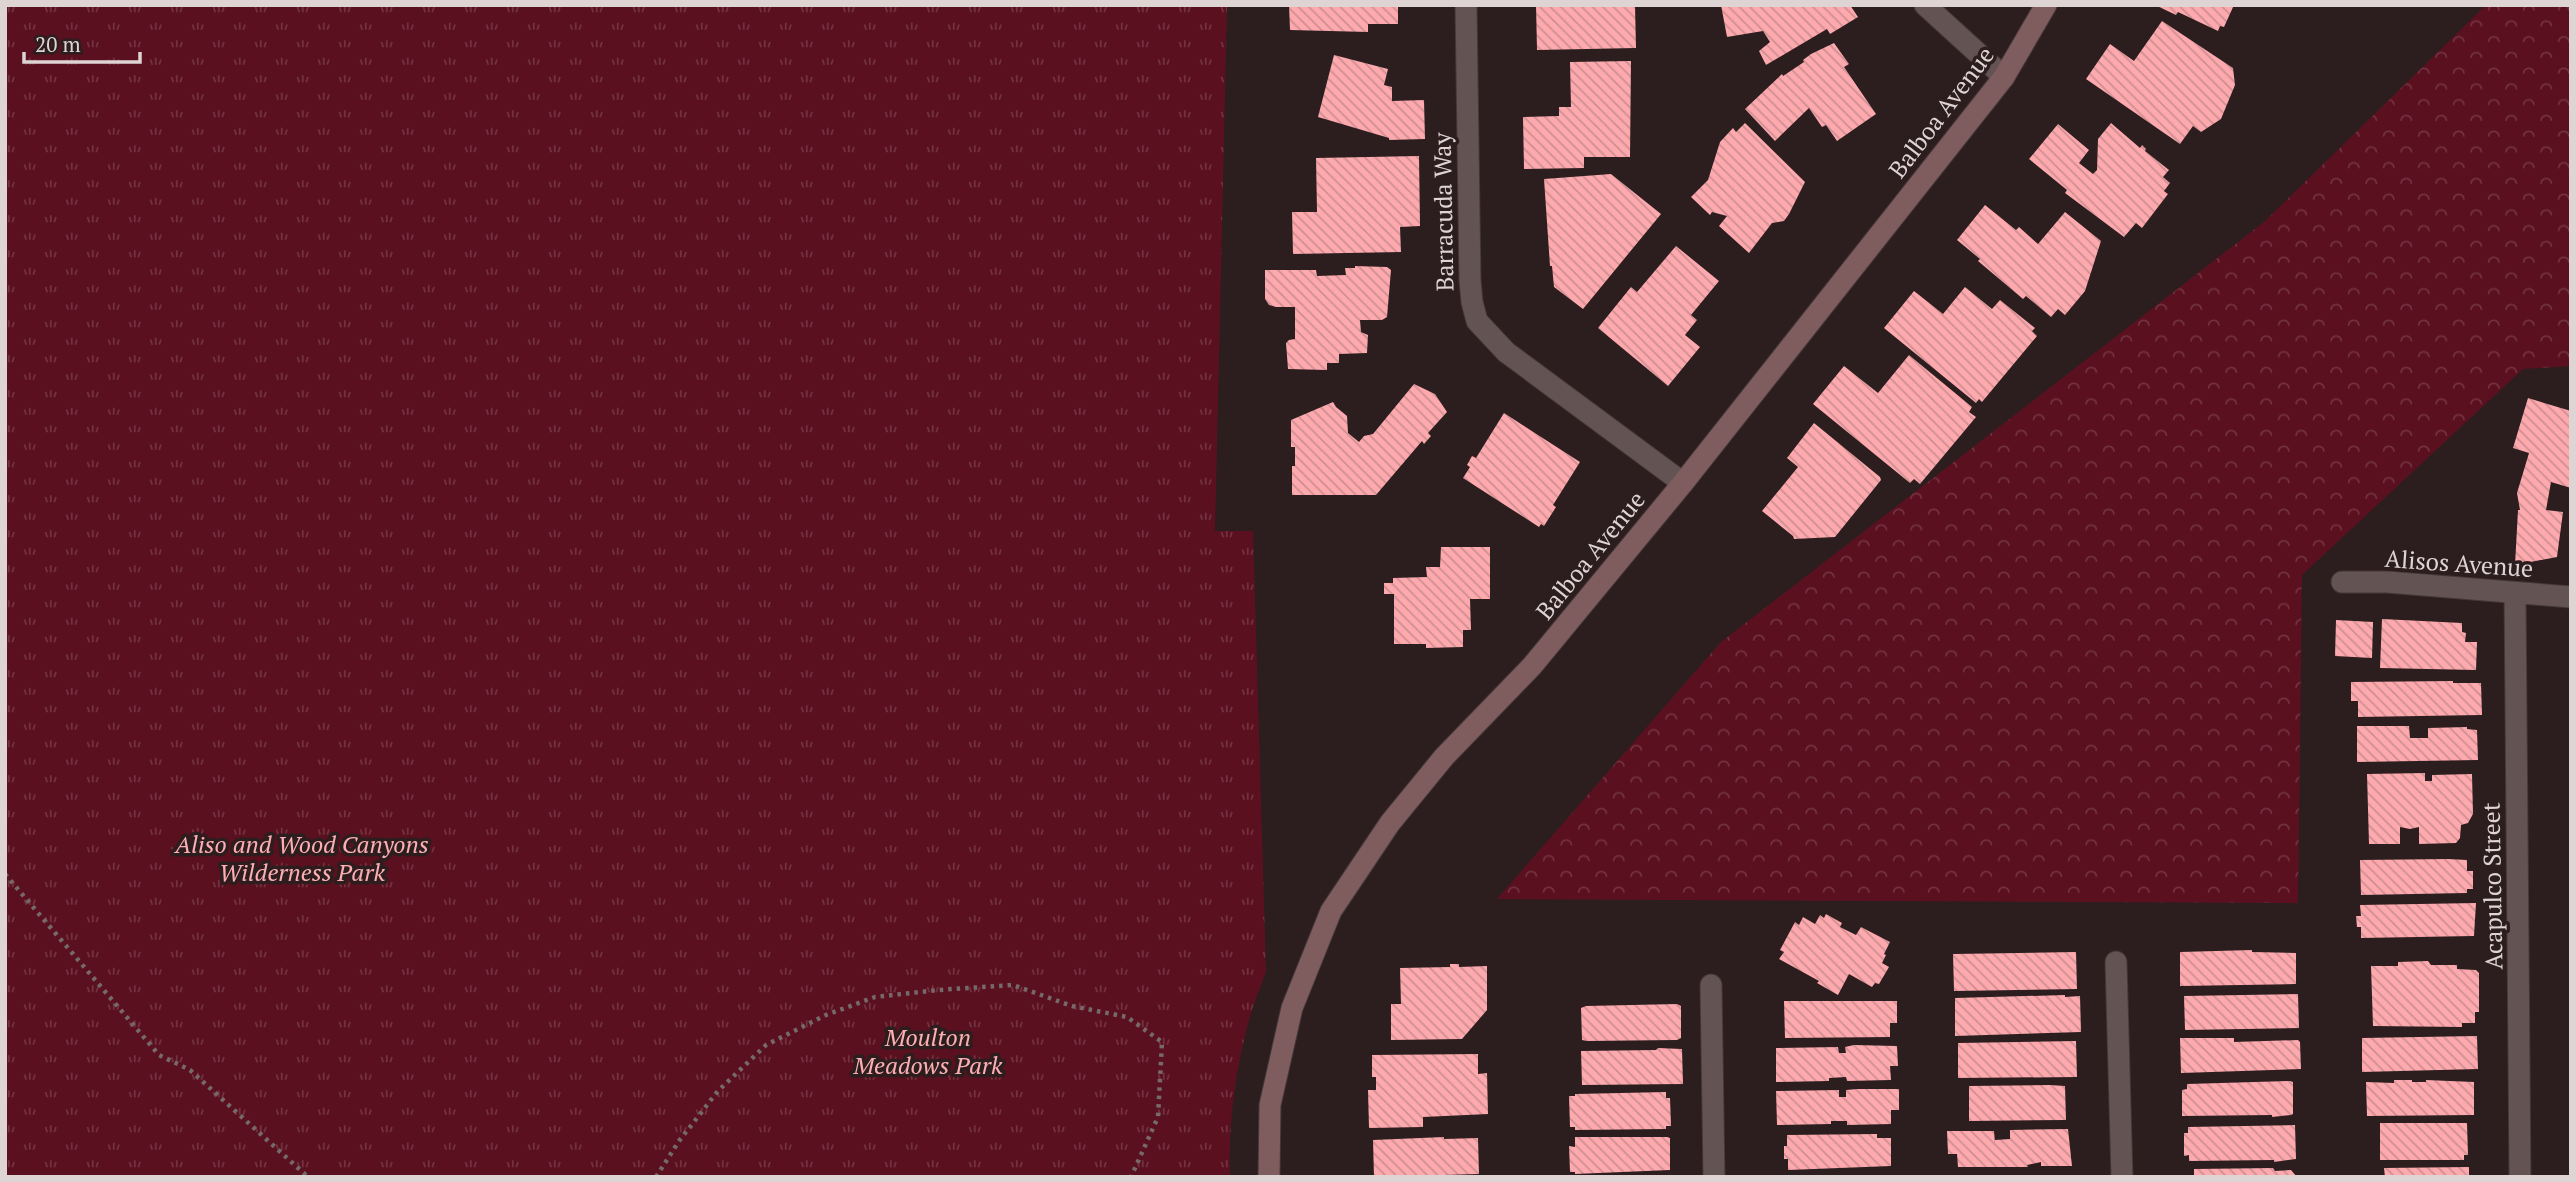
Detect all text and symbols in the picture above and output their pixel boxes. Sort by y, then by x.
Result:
scale bar [24,21,140,65]
text: 20 m [35,30,81,58]
street label: Balboa Avenue [1881,40,2001,184]
street label: Barracuda Way [1426,131,1460,292]
street label: Balboa Avenue [1528,484,1652,626]
street label: Alisos Avenue [2384,542,2534,584]
street label: Acapulco Street [2475,802,2509,970]
park label: Aliso and Wood Canyons Wilderness Park [173,828,429,888]
park label: Moulton Meadows Park [852,1021,1003,1081]

